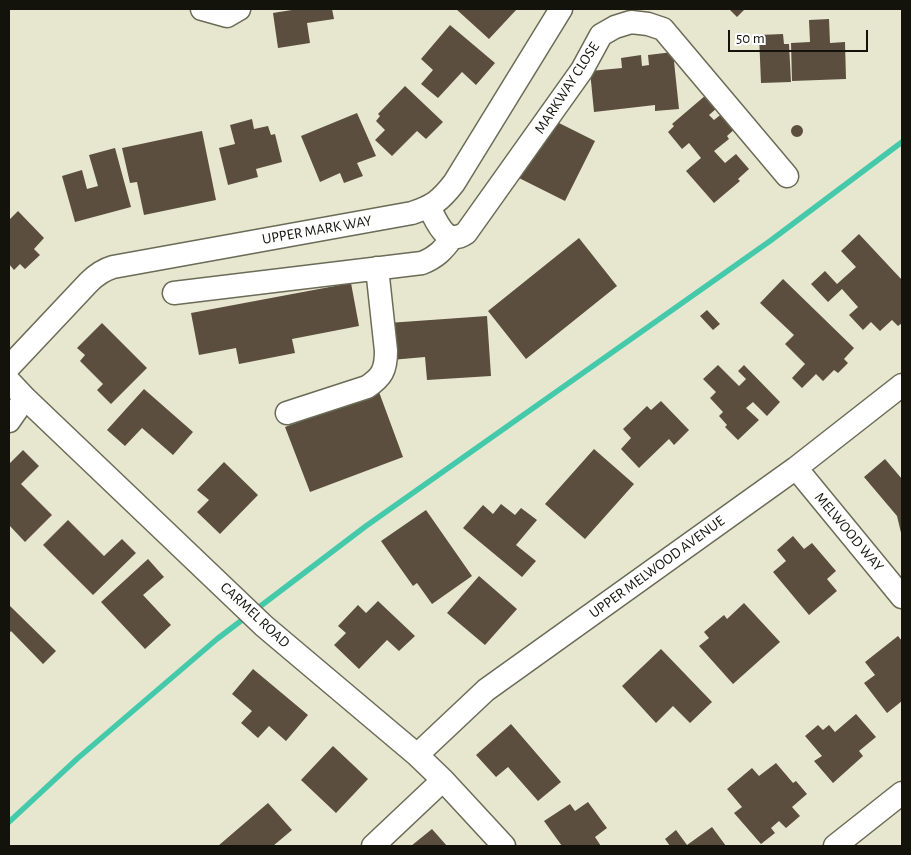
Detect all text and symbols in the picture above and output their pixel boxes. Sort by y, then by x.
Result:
scale bar [731,20,871,52]
text: 50 m [736,31,765,46]
street label: MARKWAY CLOSE [531,39,603,137]
street label: UPPER MARK WAY [261,211,373,249]
street label: MELWOOD WAY [811,489,887,575]
street label: UPPER MELWOOD AVENUE [586,512,728,622]
street label: CARMEL ROAD [217,578,293,652]

